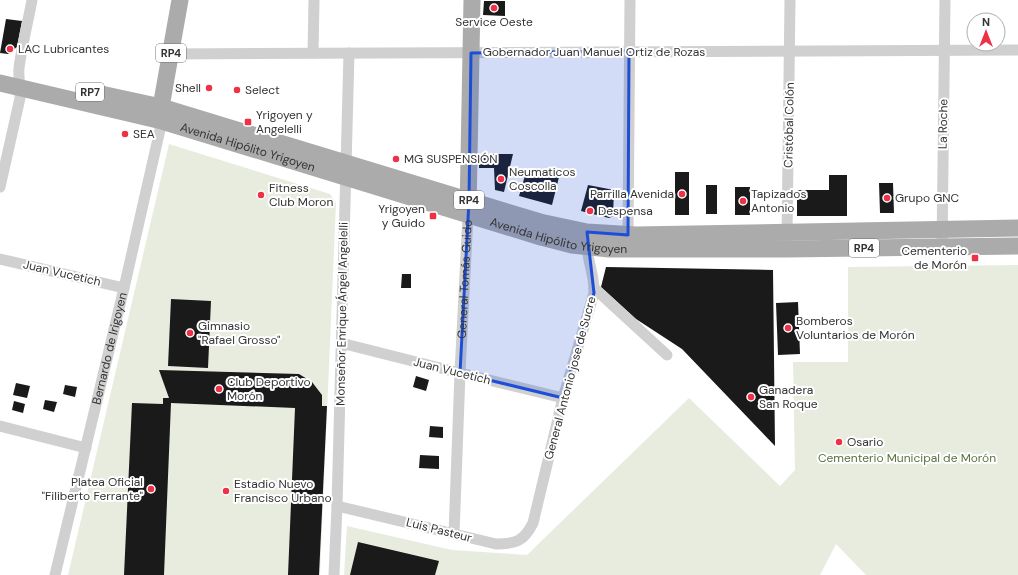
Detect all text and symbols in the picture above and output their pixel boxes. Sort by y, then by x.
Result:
marker: Service Oeste [489,3,499,13]
north arrow [966,12,1006,52]
place label: Service Oeste [455,14,533,30]
text: N [982,15,990,29]
place label: LAC Lubricantes [18,41,109,57]
marker: LAC Lubricantes [5,44,15,54]
road number: RP4 [156,44,186,62]
street label: Gobernador Juan Manuel Ortiz de Rozas [483,44,705,60]
place label: Shell [175,80,201,96]
place label: Select [245,82,280,98]
street label: Cristóbal Colón [780,82,798,168]
road number: RP7 [76,83,104,101]
marker: Shell [204,83,214,93]
marker: Select [232,85,242,95]
street label: La Roche [935,98,951,149]
place label: Yrigoyen y Angelelli [256,107,313,137]
marker: Yrigoyen y Angelelli [243,117,253,127]
street label: Avenida Hipólito Yrigoyen [178,119,317,175]
place label: SEA [133,126,155,142]
marker: SEA [120,129,130,139]
place label: MG SUSPENSIÓN [404,151,498,167]
marker: MG SUSPENSIÓN [391,154,401,164]
place label: Neumaticos Coscolla [509,164,576,194]
marker: Neumaticos Coscolla [496,174,506,184]
place label: Fitness Club Moron [269,180,333,210]
place label: Parrilla Avenida [590,186,674,202]
place label: Tapizados Antonio [751,186,806,216]
marker: Parrilla Avenida [677,189,687,199]
marker: Fitness Club Moron [256,190,266,200]
place label: Grupo GNC [895,190,960,206]
road number: RP4 [454,191,484,209]
marker: Grupo GNC [882,193,892,203]
marker: Tapizados Antonio [738,196,748,206]
place label: Yrigoyen y Guido [378,201,425,231]
place label: Despensa [598,203,653,219]
marker: Despensa [585,206,595,216]
marker: Yrigoyen y Guido [428,211,438,221]
street label: Avenida Hipólito Yrigoyen [488,214,627,257]
street label: General Tomás Guido [454,219,476,339]
street label: Monseñor Enrique Ángel Angelelli [332,222,352,406]
road number: RP4 [849,239,879,257]
place label: Cementerio de Morón [901,243,967,273]
marker: Cementerio de Morón [970,253,980,263]
street label: Juan Vucetich [22,256,102,290]
street label: Bernardo de Irigoyen [88,291,131,406]
street label: General Antonio jose de Sucre [540,294,600,461]
place label: Bomberos Voluntarios de Morón [796,313,915,343]
place label: Gimnasio "Rafael Grosso" [198,318,281,348]
marker: Bomberos Voluntarios de Morón [783,323,793,333]
marker: Gimnasio "Rafael Grosso" [185,328,195,338]
street label: Juan Vucetich [412,354,492,388]
place label: Club Deportivo Morón [227,374,311,404]
place label: Ganadera San Roque [759,382,818,412]
marker: Club Deportivo Morón [214,384,224,394]
marker: Ganadera San Roque [746,392,756,402]
place label: Osario [847,434,883,450]
marker: Osario [834,437,844,447]
park label: Cementerio Municipal de Morón [818,450,996,466]
place label: Platea Oficial "Filiberto Ferrante" [41,474,143,504]
place label: Estadio Nuevo Francisco Urbano [234,476,332,506]
marker: Platea Oficial "Filiberto Ferrante" [146,484,156,494]
marker: Estadio Nuevo Francisco Urbano [221,486,231,496]
street label: Luis Pasteur [405,514,474,546]

